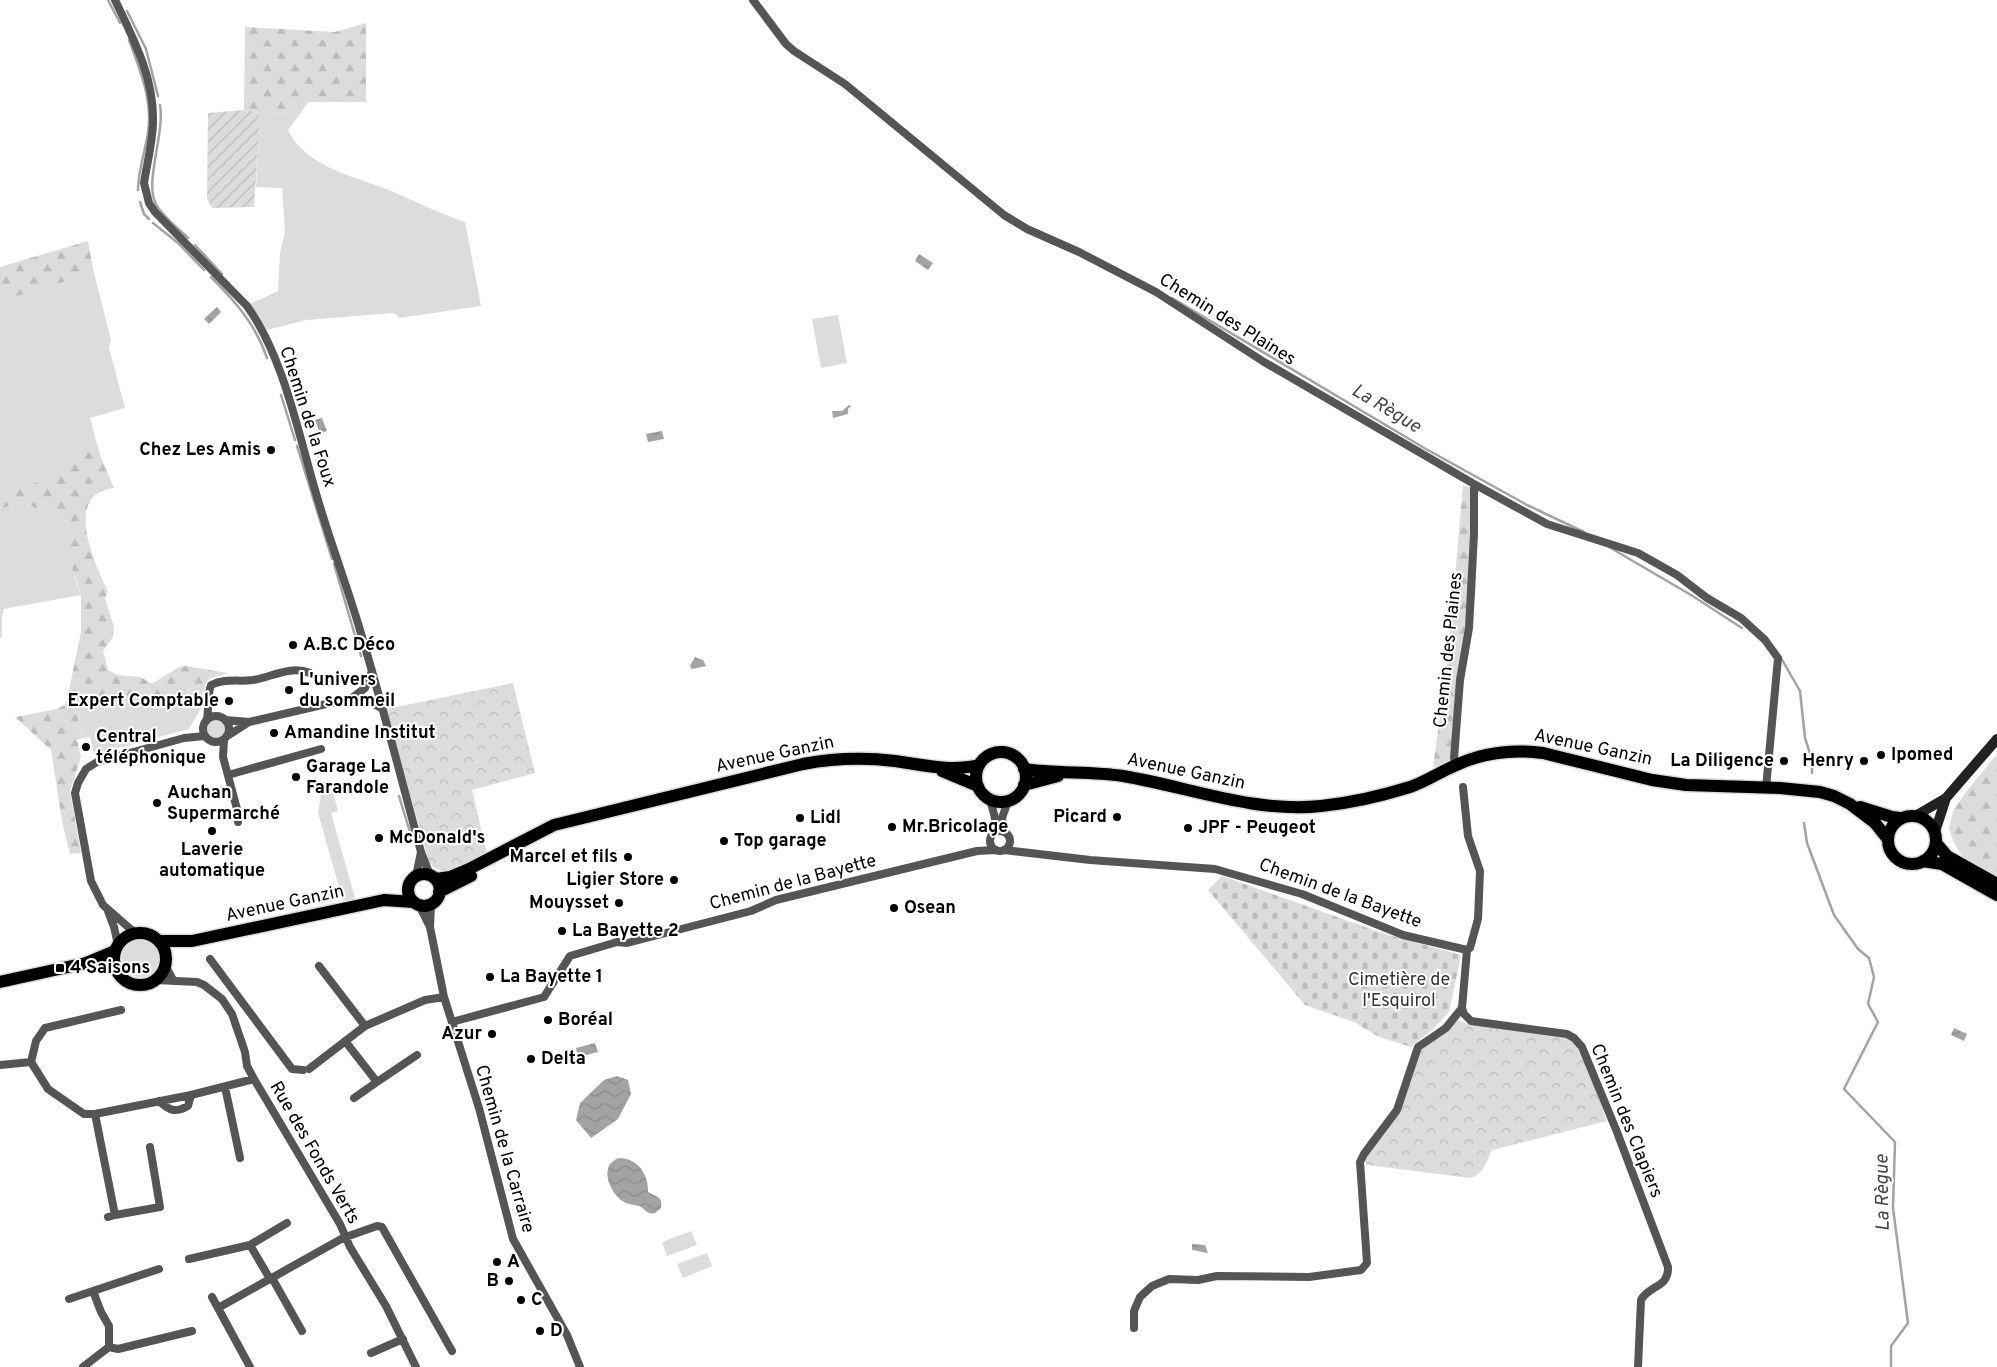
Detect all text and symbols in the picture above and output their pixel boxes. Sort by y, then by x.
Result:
street label: Chemin des Plaines [1154,269,1300,371]
street label: Chemin de la Foux [273,344,341,490]
water label: La Règue [1347,379,1425,439]
place label: Chez Les Amis [139,439,261,462]
marker: Chez Les Amis [265,444,277,456]
street label: Chemin des Plaines [1429,571,1469,729]
place label: A.B.C Déco [303,634,395,657]
marker: A.B.C Déco [287,639,299,651]
place label: L'univers du sommeil [299,669,395,713]
marker: L'univers du sommeil [283,684,295,696]
place label: Expert Comptable [67,690,219,713]
marker: Expert Comptable [223,695,235,707]
place label: Amandine Institut [284,722,436,745]
street label: Avenue Ganzin [1532,724,1654,772]
place label: Central téléphonique [96,726,206,770]
marker: Amandine Institut [268,727,280,739]
street label: Avenue Ganzin [714,731,836,779]
marker: Central téléphonique [80,741,92,753]
place label: Ipomed [1891,744,1953,767]
street label: Avenue Ganzin [1125,748,1247,796]
marker: Ipomed [1875,749,1887,761]
place label: La Diligence [1670,750,1774,773]
place label: Henry [1802,750,1854,773]
marker: La Diligence [1778,755,1790,767]
marker: Henry [1858,755,1870,767]
place label: Garage La Farandole [306,756,391,800]
marker: Garage La Farandole [290,771,302,783]
place label: Auchan Supermarché [167,782,280,826]
marker: Auchan Supermarché [151,797,163,809]
place label: Picard [1053,806,1107,829]
place label: Lidl [810,807,841,830]
marker: Picard [1111,811,1123,823]
marker: Lidl [794,812,806,824]
place label: Mr.Bricolage [902,816,1008,839]
place label: JPF - Peugeot [1198,817,1316,840]
marker: Mr.Bricolage [886,821,898,833]
marker: JPF - Peugeot [1182,822,1194,834]
marker: Laverie automatique [206,825,218,837]
place label: McDonald's [389,827,485,850]
place label: Top garage [734,830,826,853]
marker: McDonald's [373,832,385,844]
marker: Top garage [718,835,730,847]
place label: Laverie automatique [159,839,265,883]
place label: Marcel et fils [510,846,618,869]
street label: Chemin de la Bayette [707,850,879,916]
marker: Marcel et fils [622,851,634,863]
street label: Chemin de la Bayette [1255,854,1425,934]
place label: Ligier Store [566,869,664,892]
marker: Ligier Store [668,874,680,886]
street label: Avenue Ganzin [224,880,346,928]
place label: Mouysset [529,892,609,915]
marker: Mouysset [613,897,625,909]
place label: Osean [904,897,956,920]
marker: Osean [888,902,900,914]
place label: La Bayette 2 [572,920,679,943]
marker: La Bayette 2 [556,925,568,937]
place label: 4 Saisons [70,957,150,980]
marker: 4 Saisons [54,962,66,974]
place label: La Bayette 1 [500,966,603,989]
park label: Cimetière de l'Esquirol [1348,969,1450,1013]
marker: La Bayette 1 [484,971,496,983]
place label: Boréal [558,1009,613,1032]
marker: Boréal [542,1014,554,1026]
place label: Azur [441,1023,482,1046]
marker: Azur [486,1028,498,1040]
street label: Chemin des Clapiers [1585,1041,1667,1201]
place label: Delta [541,1048,586,1071]
marker: Delta [525,1053,537,1065]
street label: Chemin de la Carraire [469,1062,539,1236]
street label: Rue des Fonds Verts [264,1077,364,1229]
water label: La Règue [1870,1154,1896,1232]
place label: A [507,1251,520,1274]
marker: A [491,1256,503,1268]
place label: B [487,1270,499,1293]
marker: B [503,1275,515,1287]
place label: C [531,1289,543,1312]
marker: C [515,1294,527,1306]
place label: D [550,1320,563,1343]
marker: D [534,1325,546,1337]

